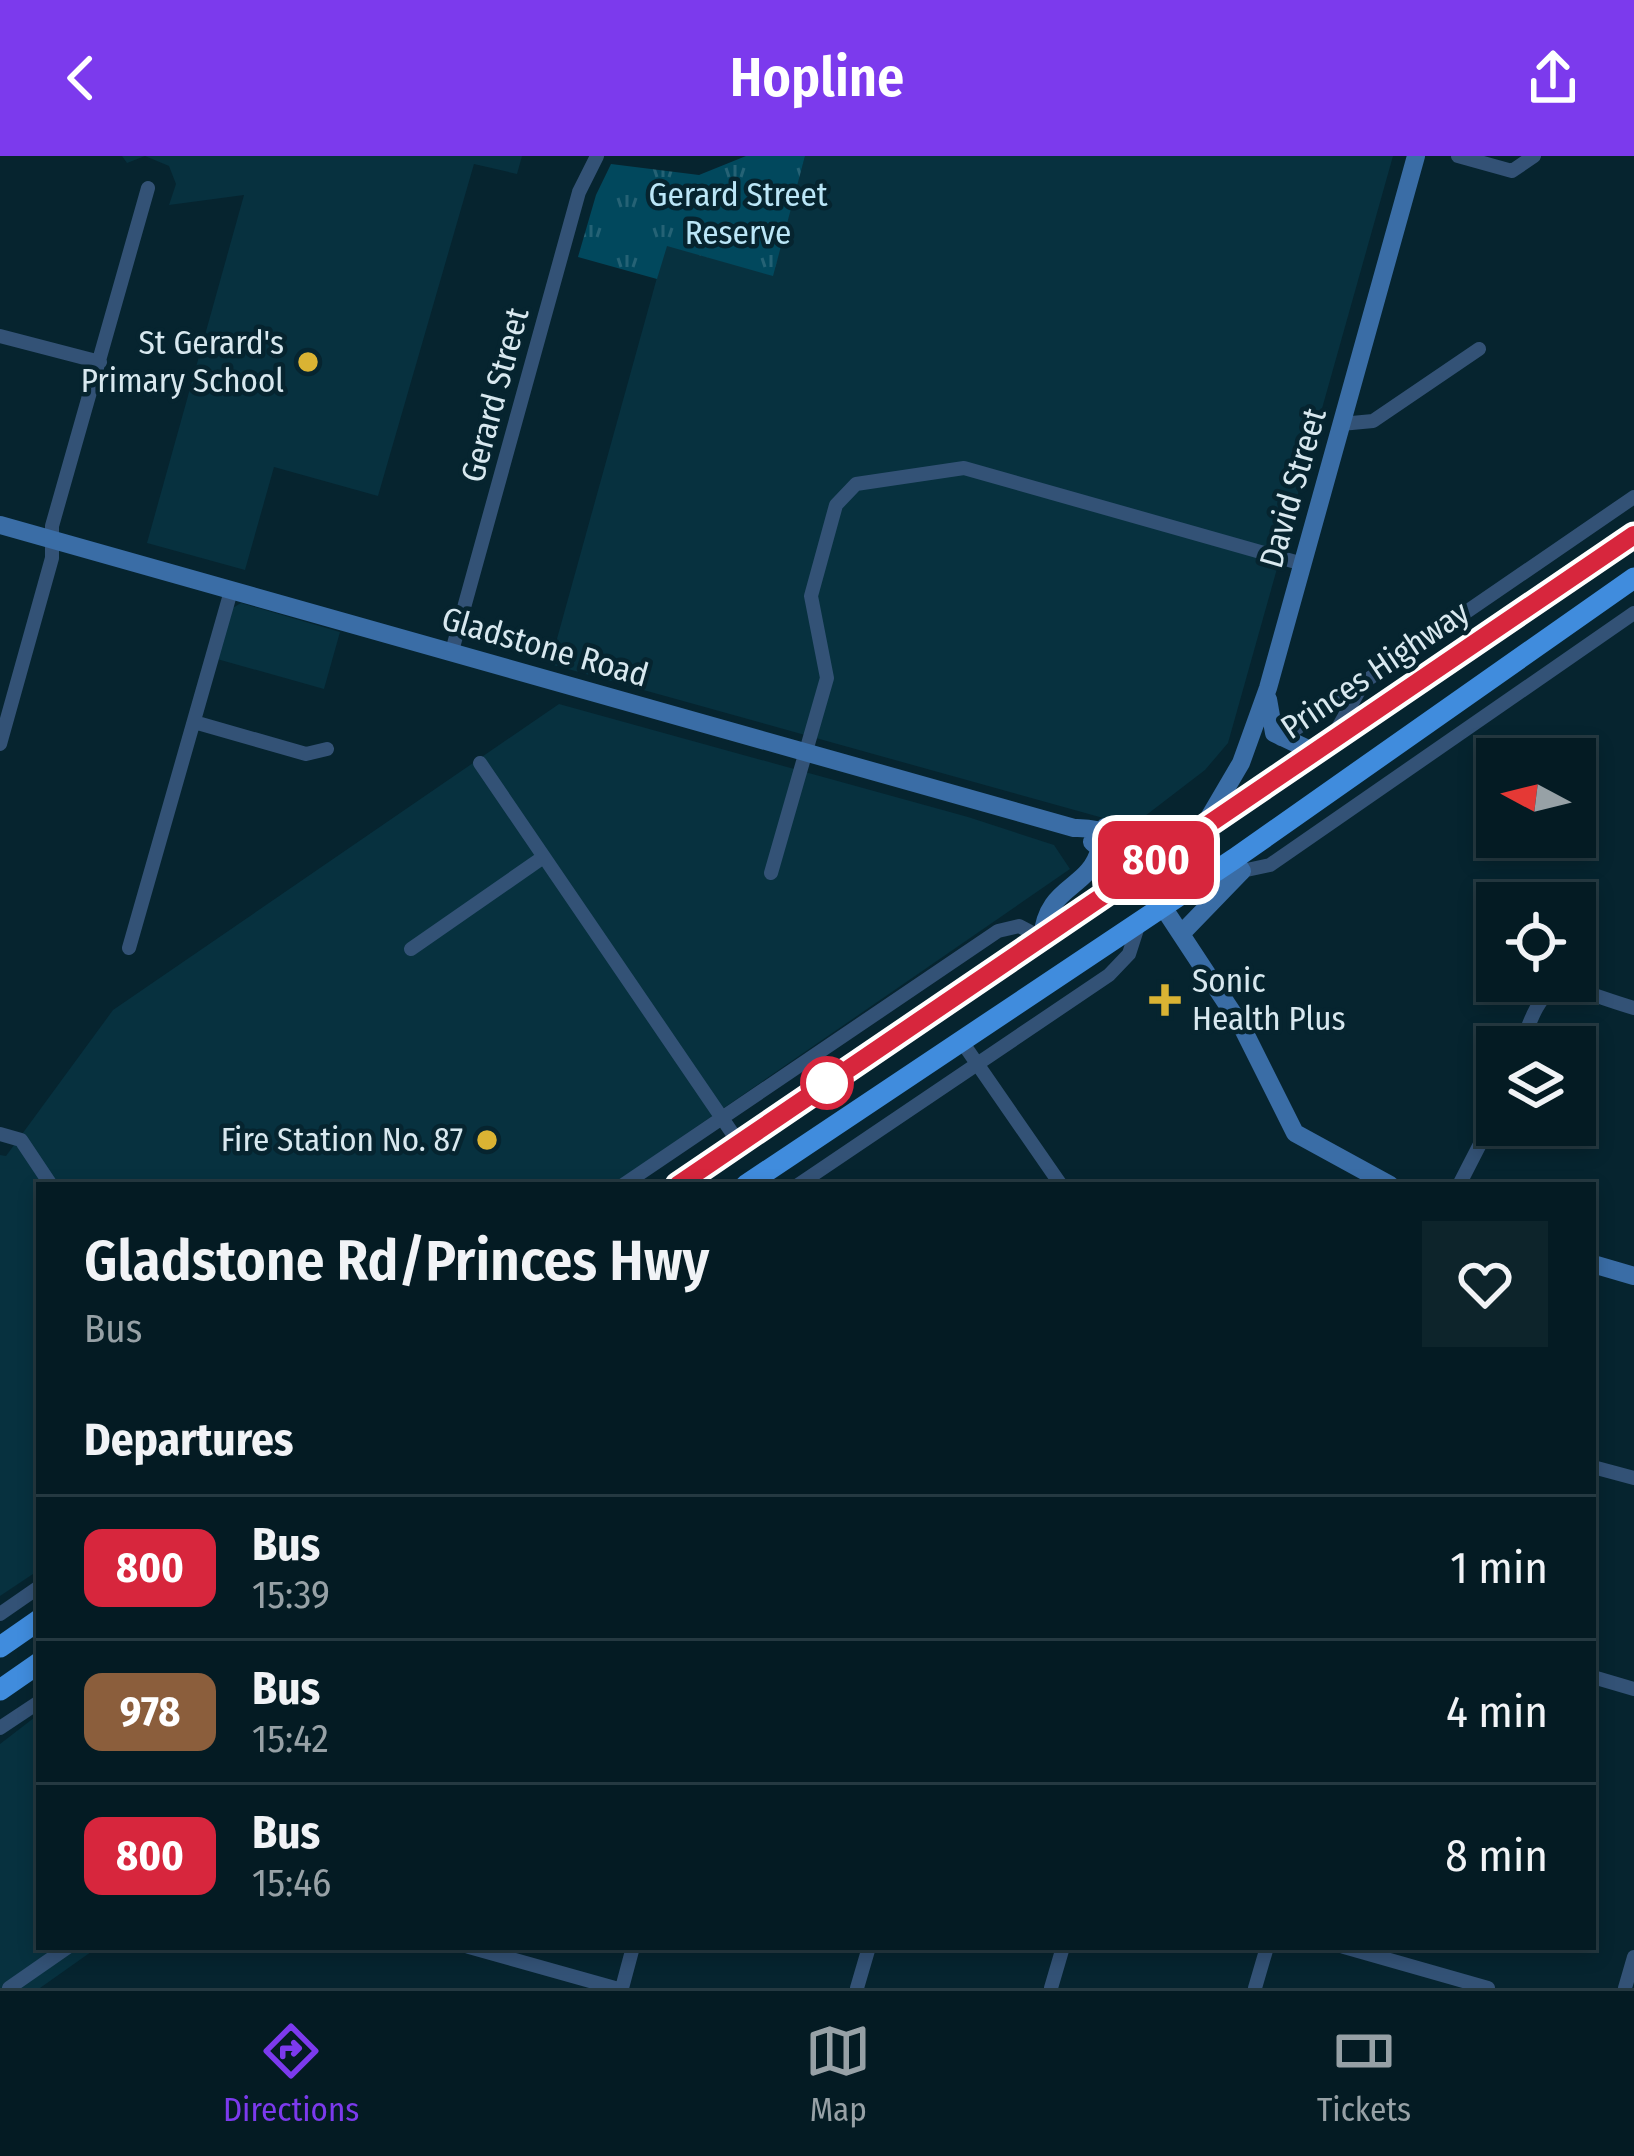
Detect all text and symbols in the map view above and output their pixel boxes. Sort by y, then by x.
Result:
icon: back [48,45,114,111]
icon: share [1520,45,1586,111]
text: Hopline [730,46,904,110]
park label: Gerard Street Reserve [648,175,828,253]
street label: Gerard Street [453,303,538,487]
place label: St Gerard's Primary School [81,323,284,401]
marker: St Gerard's Primary School [295,349,321,375]
street label: David Street [1251,403,1335,572]
street label: Princes Highway [1273,592,1477,748]
street label: Gladstone Road [437,598,653,696]
north arrow [1476,738,1596,858]
map controls [1476,738,1596,1146]
line badge: 800 [1087,821,1225,899]
text: 800 [1122,835,1190,885]
button: locate [1476,882,1596,1002]
place label: Sonic Health Plus [1192,961,1345,1039]
marker: Sonic Health Plus [1149,984,1181,1016]
button: layers [1476,1026,1596,1146]
unlabelled marker [802,1058,852,1108]
place label: Fire Station No. 87 [221,1120,463,1160]
marker: Fire Station No. 87 [474,1127,500,1153]
button: heart [1422,1221,1548,1347]
text: Gladstone Rd/Princes Hwy [84,1227,709,1295]
text: Bus [84,1306,142,1352]
text: Departures [84,1413,293,1467]
text: Bus [252,1518,320,1572]
text: 1 min [1450,1541,1548,1595]
text: 800 [116,1543,184,1593]
text: 15:39 [252,1572,330,1618]
text: Bus [252,1662,320,1716]
text: 4 min [1446,1685,1548,1739]
text: 978 [120,1687,180,1737]
text: 15:42 [252,1716,329,1762]
text: Bus [252,1806,320,1860]
text: 8 min [1445,1829,1548,1883]
text: 800 [116,1831,184,1881]
text: 15:46 [252,1860,331,1906]
tab: Directions [223,2018,359,2130]
tab: Map [805,2018,871,2130]
tab: Tickets [1317,2018,1411,2130]

